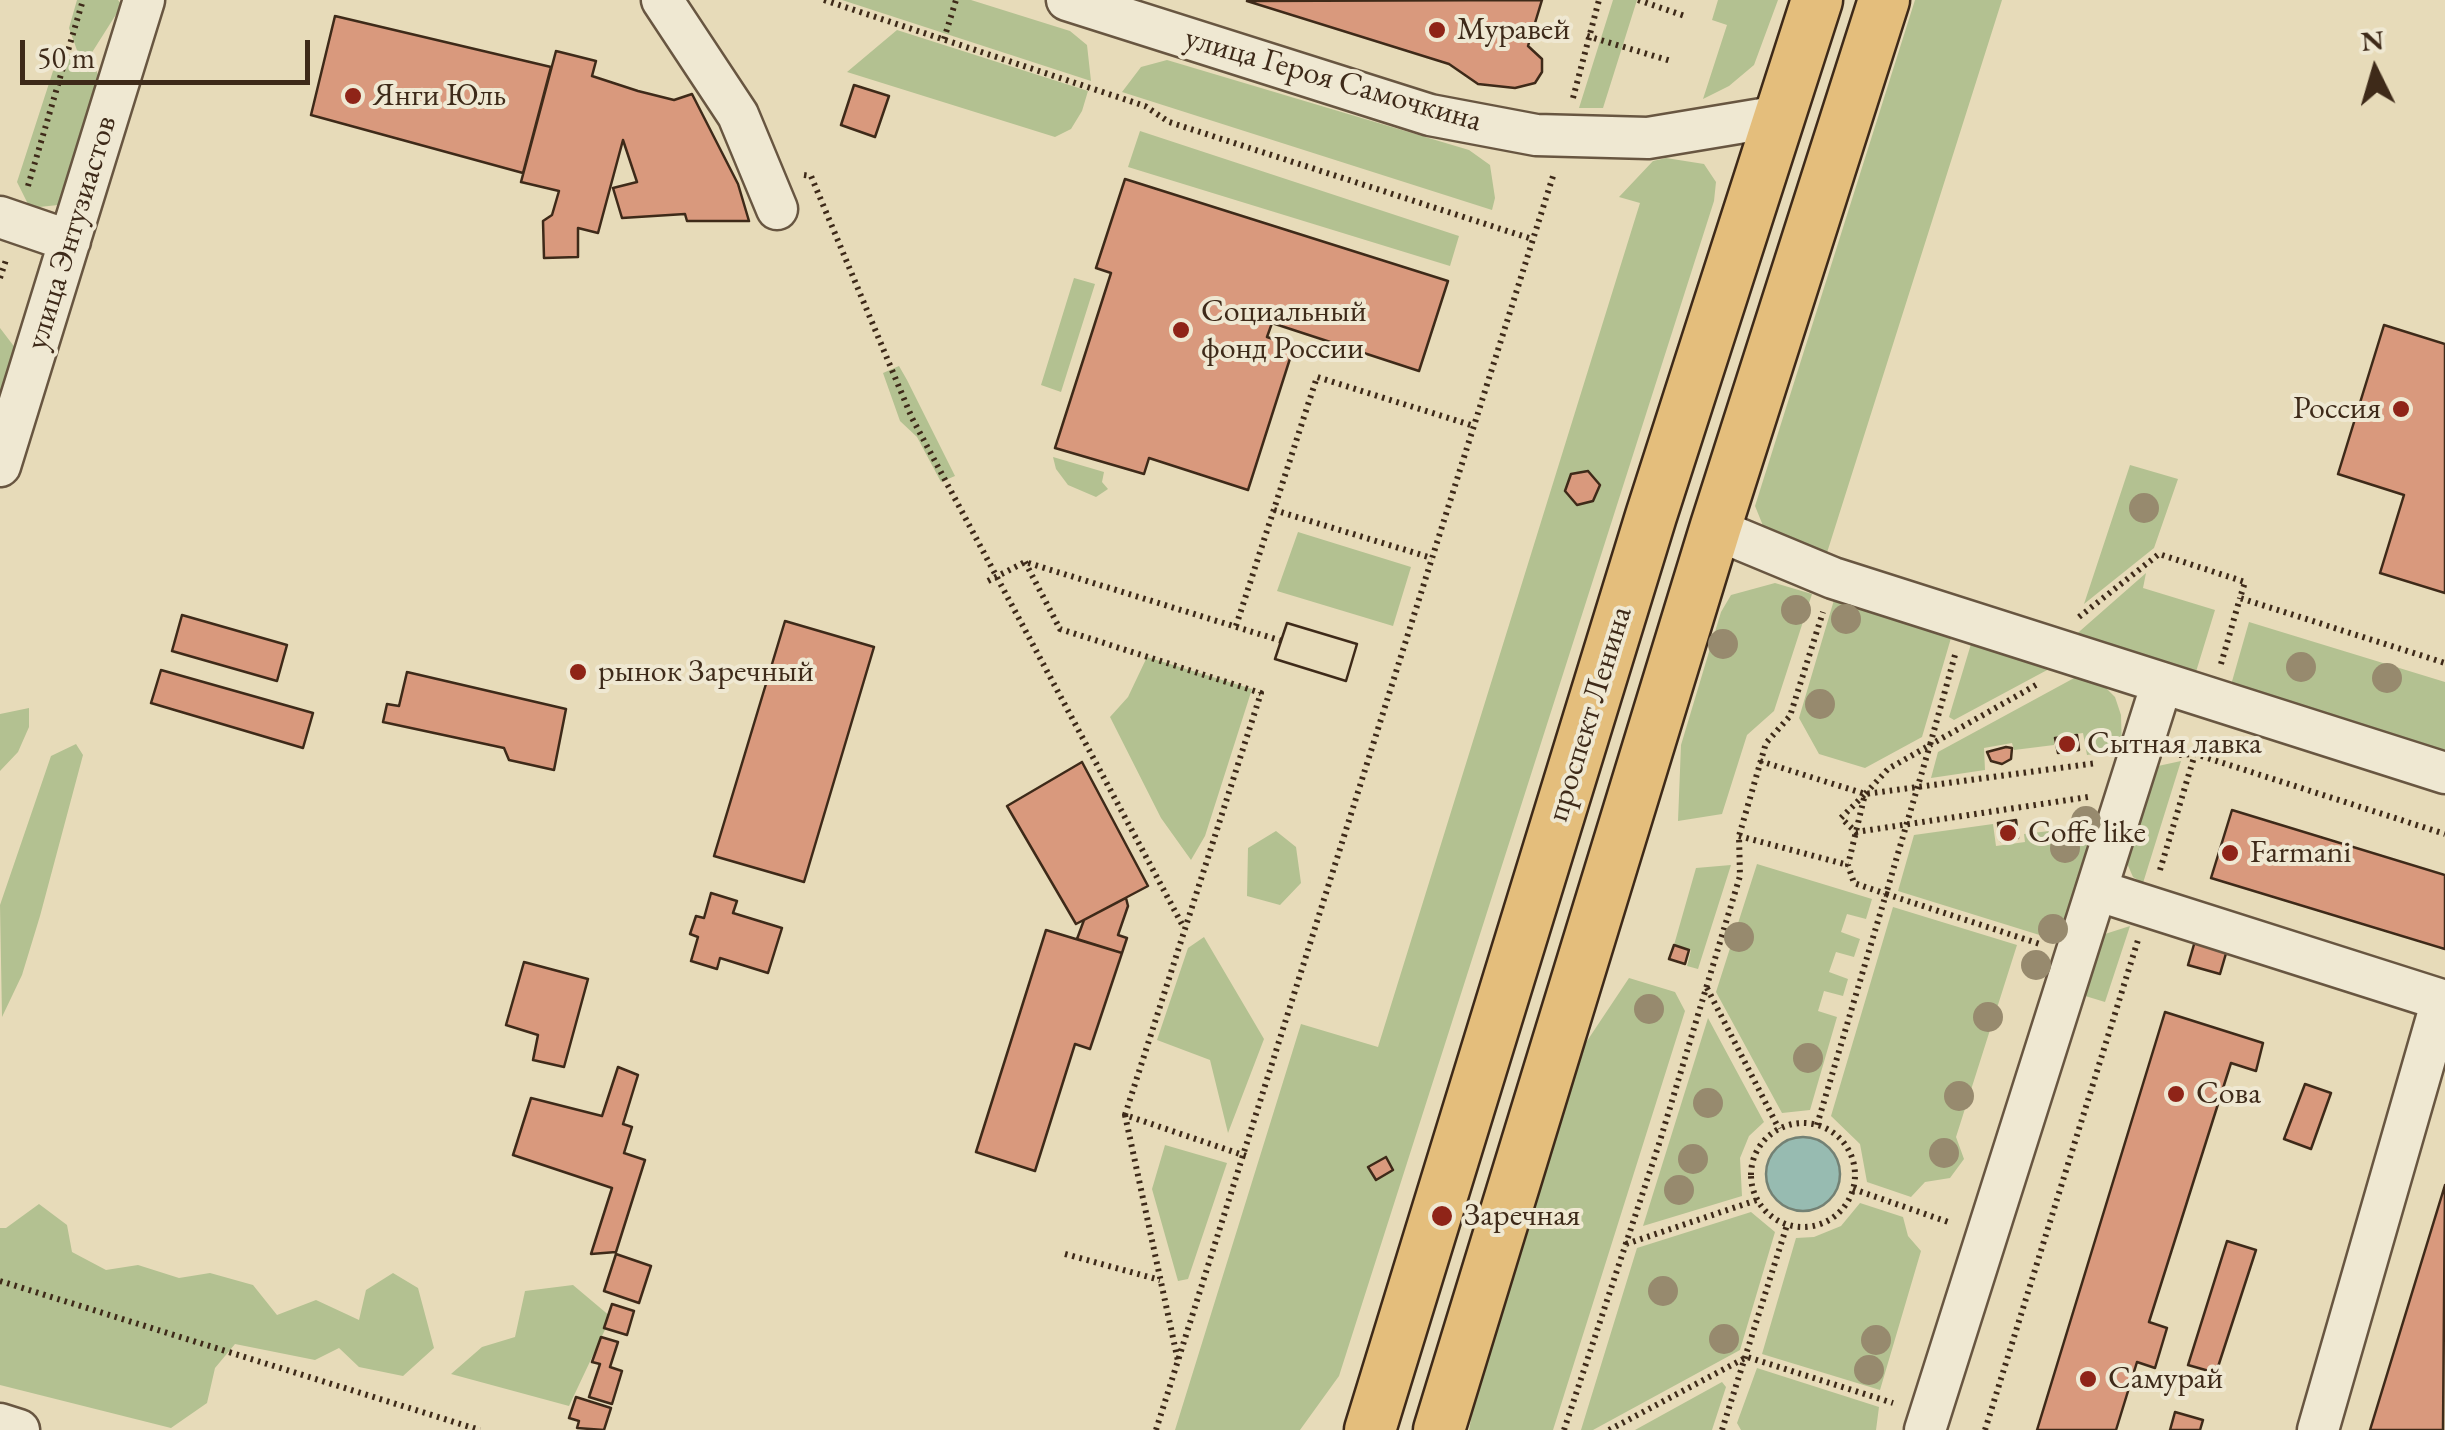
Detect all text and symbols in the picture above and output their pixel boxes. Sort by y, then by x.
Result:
place label: Муравей [1457,11,1570,49]
street label: улица Героя Самочкина [1180,19,1486,141]
marker: Муравей [1426,19,1448,41]
scale bar [25,20,315,82]
north arrow [2325,20,2425,120]
text: N [2360,21,2385,59]
text: 50 m [37,38,95,77]
place label: Янги Юль [373,77,506,115]
marker: Янги Юль [342,85,364,107]
street label: улица Энтузиастов [18,111,126,355]
place label: Социальный фонд России [1201,293,1367,368]
marker: Социальный фонд России [1170,319,1192,341]
place label: Россия [2293,390,2381,428]
marker: Россия [2390,398,2412,420]
street label: проспект Ленина [1539,602,1641,826]
place label: рынок Заречный [598,653,814,691]
marker: рынок Заречный [567,661,589,683]
place label: Сытная лавка [2087,725,2262,763]
marker: Сытная лавка [2056,733,2078,755]
place label: Coffe like [2028,814,2146,852]
marker: Coffe like [1997,822,2019,844]
place label: Farmani [2250,834,2351,872]
marker: Farmani [2219,842,2241,864]
place label: Сова [2196,1075,2261,1113]
marker: Сова [2165,1083,2187,1105]
place label: Заречная [1464,1197,1580,1235]
marker: Заречная [1429,1203,1455,1229]
place label: Самурай [2108,1360,2223,1398]
marker: Самурай [2077,1368,2099,1390]

